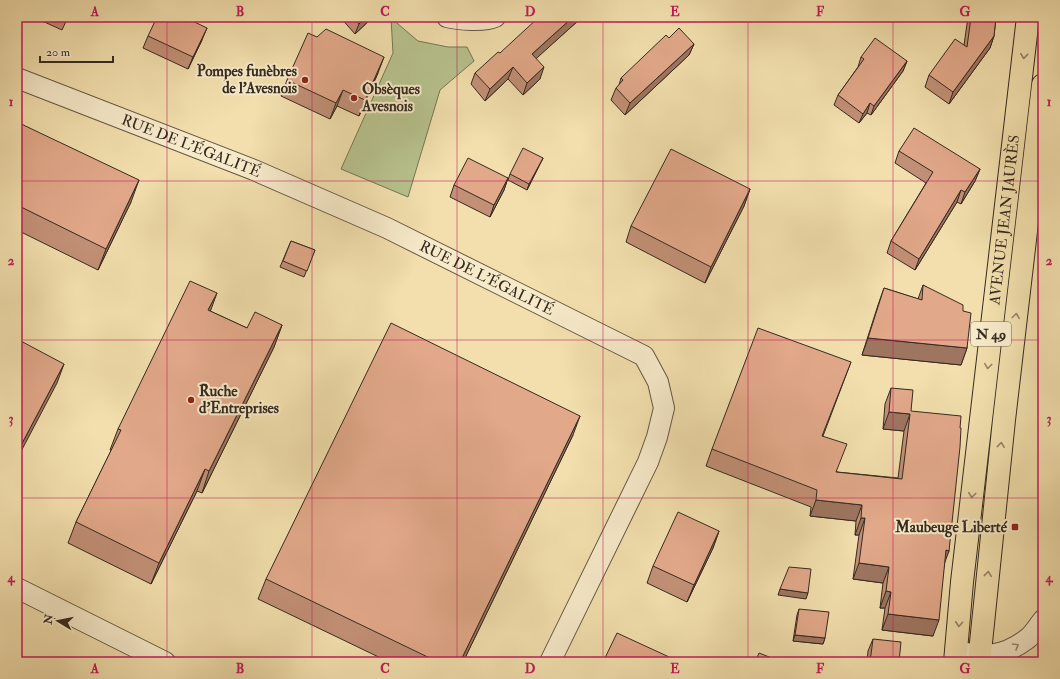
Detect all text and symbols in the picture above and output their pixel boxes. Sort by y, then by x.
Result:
text: A [90,4,100,20]
text: B [236,4,244,20]
text: C [380,4,390,20]
text: D [525,4,536,20]
text: E [670,4,680,20]
text: F [816,4,825,20]
text: G [960,4,971,20]
scale bar [40,38,113,64]
text: 20 m [46,45,71,60]
one-way arrow [1020,53,1029,59]
place label: Pompes funèbres de l'Avesnois [197,62,297,98]
marker: Pompes funèbres de l'Avesnois [300,75,310,85]
place label: Obsèques Avesnois [361,80,420,116]
marker: Obsèques Avesnois [349,93,359,103]
text: 1 [9,94,14,110]
text: 1 [1047,94,1052,110]
street label: RUE DE L'ÉGALITÉ [119,110,265,182]
street label: AVENUE JEAN JAURÈS [985,134,1024,307]
street label: RUE DE L'ÉGALITÉ [416,237,558,320]
text: 2 [8,253,15,269]
text: 2 [1046,253,1053,269]
one-way arrow [1011,313,1020,319]
road number: N 49 [971,322,1011,346]
one-way arrow [983,363,992,369]
place label: Ruche d'Entreprises [199,382,279,419]
marker: Ruche d'Entreprises [186,395,196,405]
text: 3 [9,411,14,427]
text: 3 [1047,411,1052,427]
one-way arrow [996,442,1005,448]
one-way arrow [968,492,977,498]
place label: Maubeuge Liberté [894,518,1008,538]
marker: Maubeuge Liberté [1010,522,1020,532]
text: 4 [6,570,15,586]
text: 4 [1044,570,1053,586]
one-way arrow [983,571,992,577]
north arrow [38,601,78,641]
text: N [41,612,56,626]
one-way arrow [954,621,963,627]
one-way arrow [1012,643,1019,650]
text: A [90,661,100,677]
text: B [236,661,244,677]
text: C [380,661,390,677]
text: D [525,661,536,677]
text: E [670,661,680,677]
text: F [816,661,825,677]
text: G [960,661,971,677]

